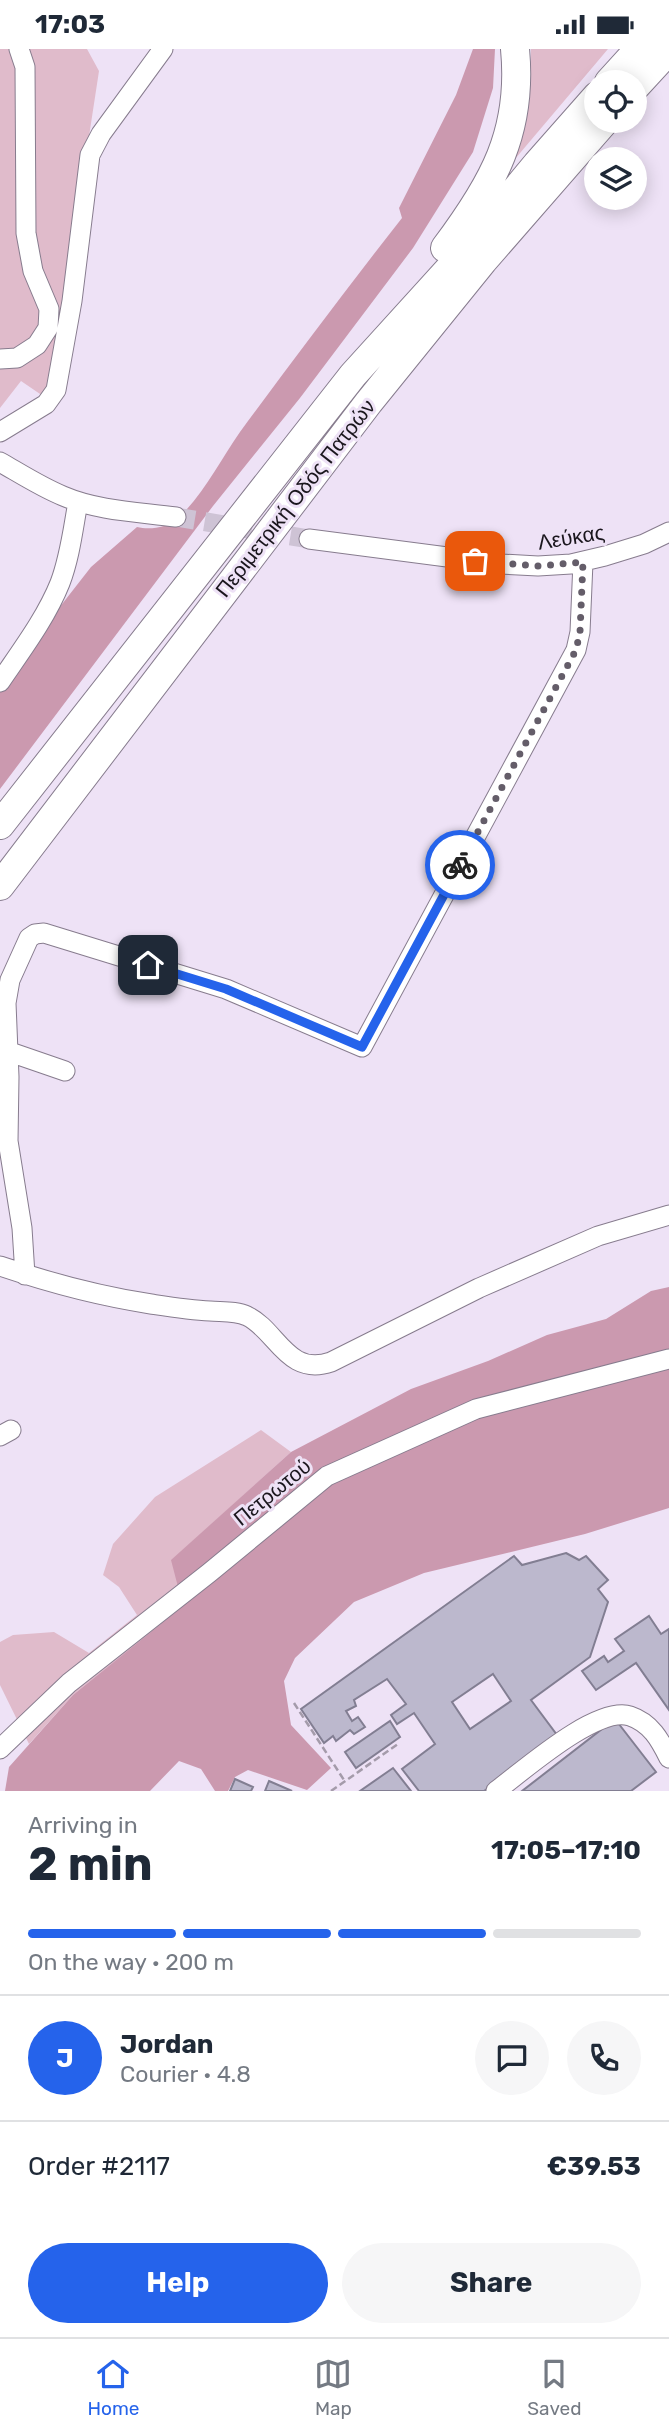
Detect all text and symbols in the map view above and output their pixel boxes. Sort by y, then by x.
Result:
text: 17:03 [35,9,105,40]
map controls [584,70,647,210]
button: locate [584,70,647,133]
button: layers [584,147,647,210]
street label: Περιμετρική Οδός Πατρών [210,394,380,602]
street label: Λεύκας [536,519,606,555]
pin [445,531,505,591]
icon: bag [456,542,494,580]
courier [425,830,495,900]
icon: bike [441,846,479,884]
pin [118,935,178,995]
icon: home [129,946,167,984]
street label: Πετρωτού [228,1453,316,1531]
text: Arriving in [28,1811,138,1839]
text: 17:05–17:10 [491,1835,641,1866]
text: 2 min [28,1837,153,1892]
text: On the way · 200 m [28,1948,234,1976]
button: chat [475,2021,549,2095]
button: phone [567,2021,641,2095]
text: Jordan [120,2029,213,2060]
text: J [56,2043,74,2074]
text: Courier · 4.8 [120,2060,251,2088]
text: Order #2117 [28,2151,170,2182]
text: €39.53 [547,2151,641,2182]
button: Help [28,2243,328,2323]
button: Share [342,2243,641,2323]
tab: Home [87,2355,139,2420]
tab: Map [314,2355,352,2420]
tab: Saved [527,2355,582,2420]

